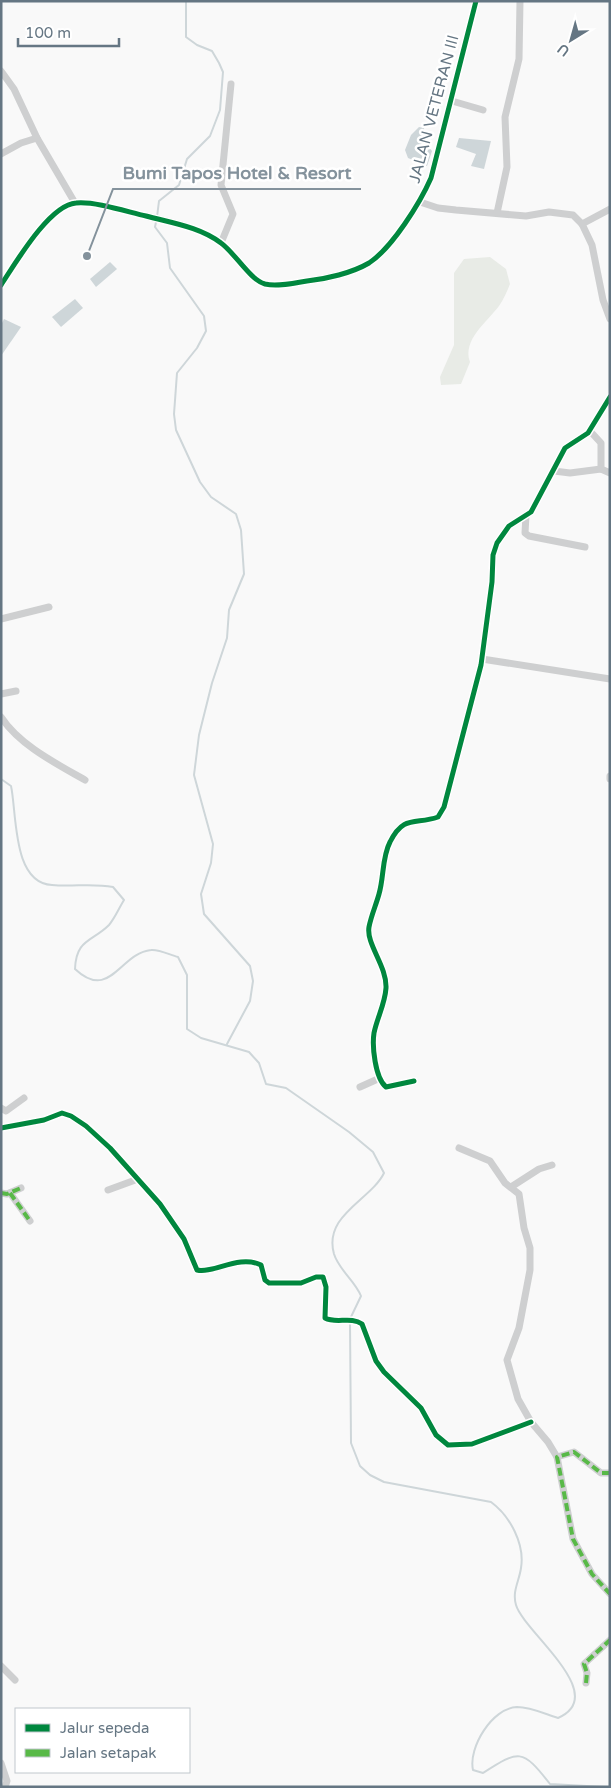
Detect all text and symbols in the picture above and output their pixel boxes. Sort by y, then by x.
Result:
scale bar [18,15,119,47]
north arrow [546,15,596,65]
text: 100 m [25,24,71,42]
street label: JALAN VETERAN III [405,33,463,185]
text: U [554,40,573,60]
callout: Bumi Tapos Hotel & Resort [113,156,361,189]
text: Bumi Tapos Hotel & Resort [123,162,352,184]
legend [15,1708,190,1773]
text: Jalur sepeda [60,1719,149,1737]
text: Jalan setapak [60,1744,157,1762]

